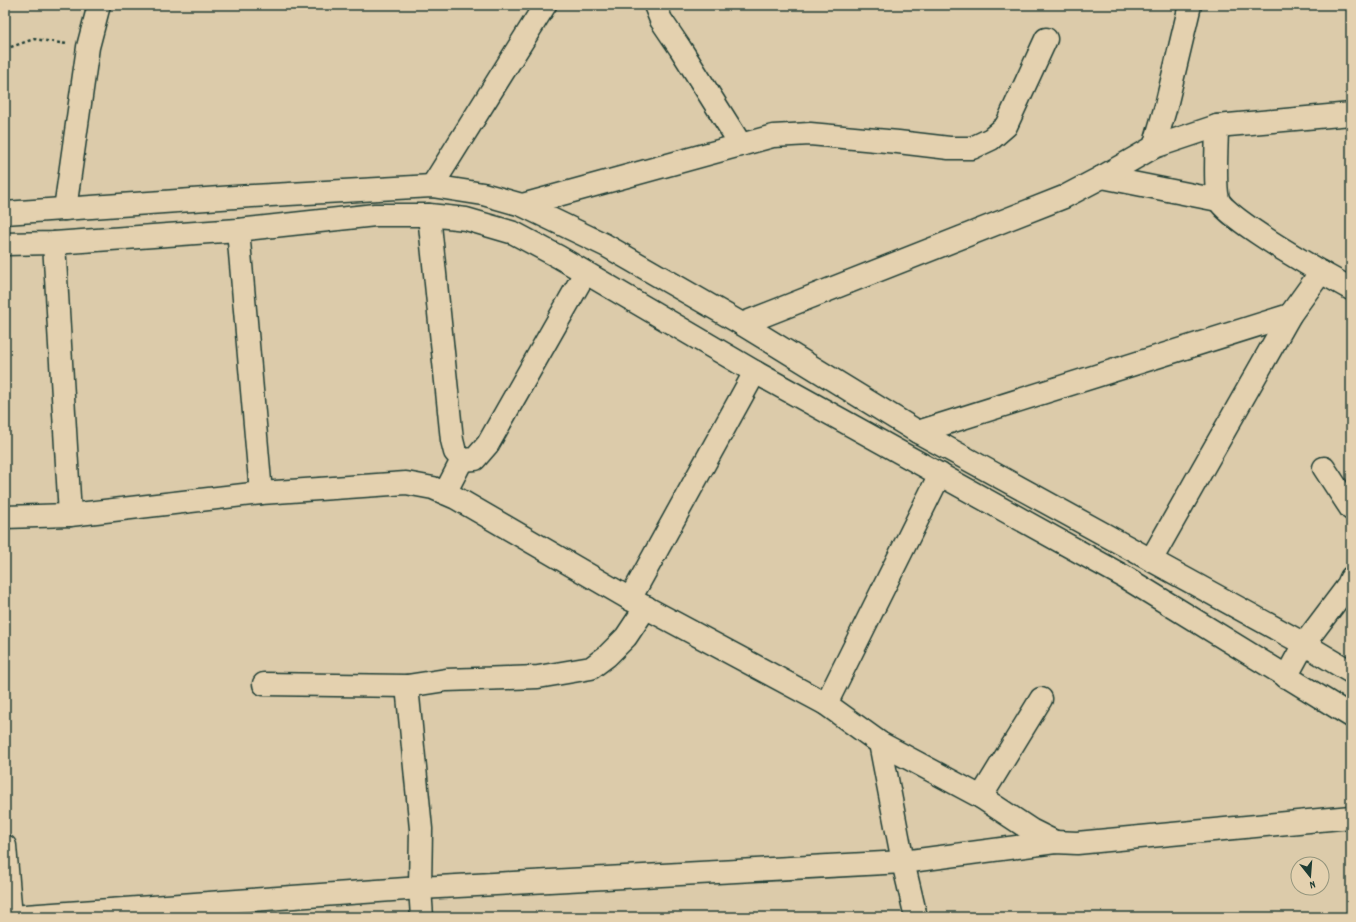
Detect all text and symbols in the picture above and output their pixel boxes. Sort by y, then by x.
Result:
north arrow [1290,856,1330,896]
text: N [1307,875,1317,892]

